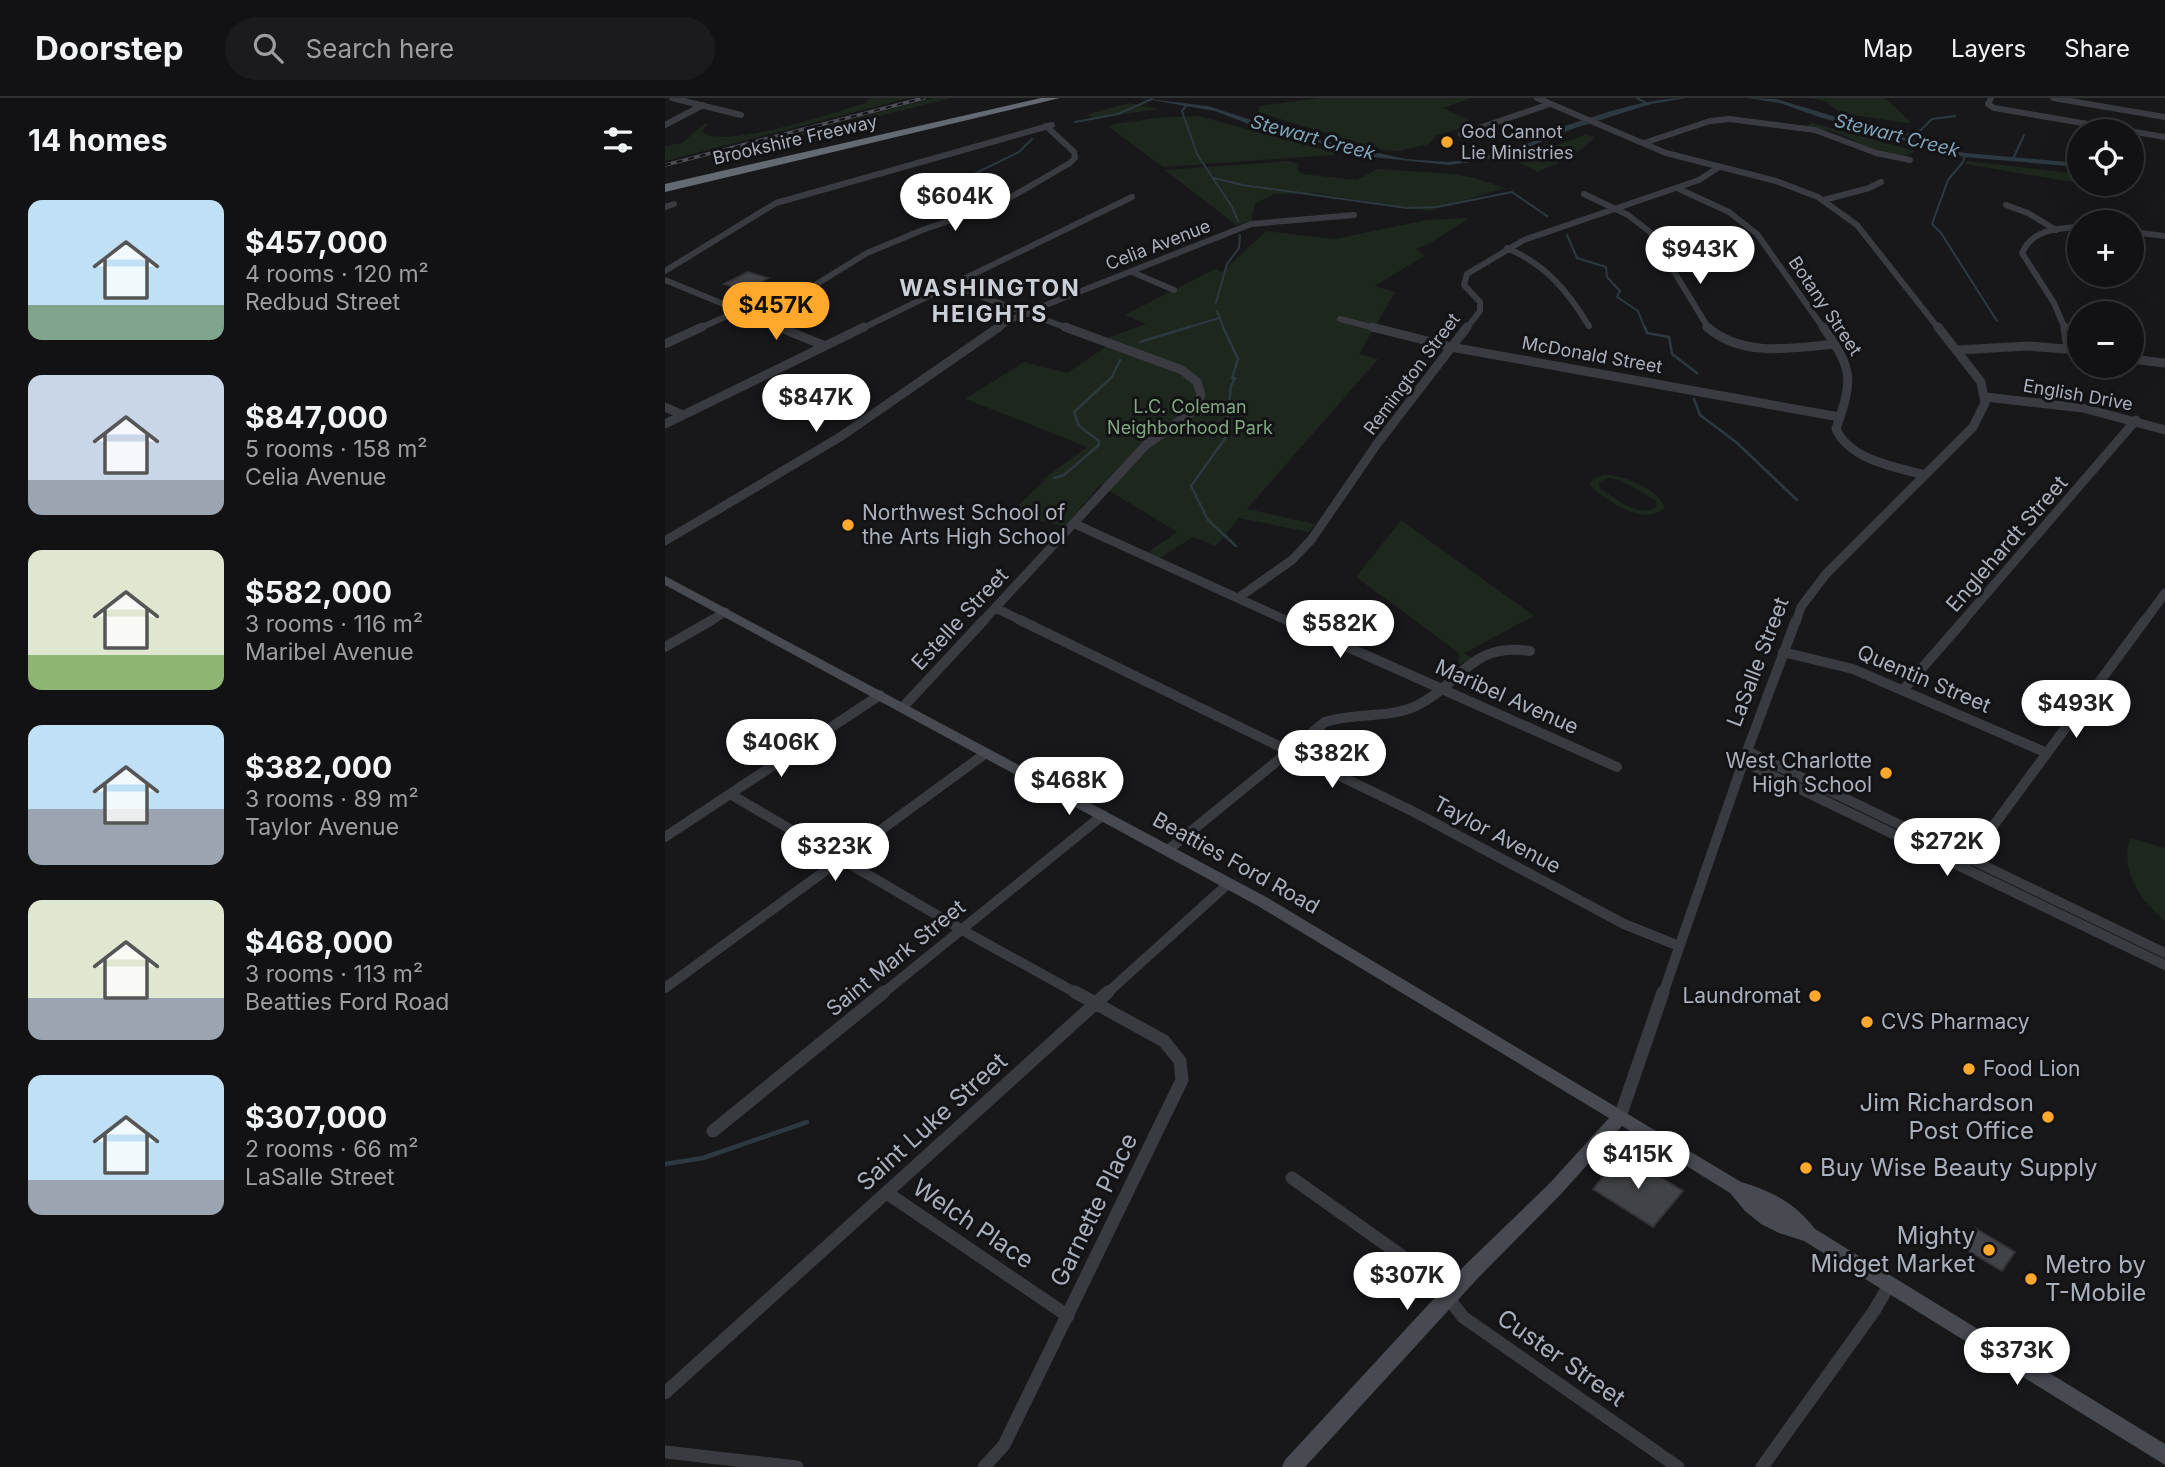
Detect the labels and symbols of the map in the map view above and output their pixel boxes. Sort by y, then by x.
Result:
water label: Stewart Creek [1832,109,1962,162]
street label: Brookshire Freeway [711,110,879,169]
water label: Stewart Creek [1248,110,1378,165]
place label: God Cannot Lie Ministries [1461,121,1574,163]
marker: God Cannot Lie Ministries [1439,134,1455,150]
pin: $604K [906,174,1004,233]
street label: Celia Avenue [1102,215,1213,274]
pin: $943K [1651,226,1749,286]
street label: Botany Street [1785,252,1866,359]
district label: WASHINGTON HEIGHTS [899,274,1081,328]
pin: $457K [727,282,825,342]
street label: Remington Street [1359,309,1464,439]
street label: McDonald Street [1520,332,1664,377]
pin: $847K [767,374,865,434]
street label: English Drive [2022,375,2135,414]
park label: L.C. Coleman Neighborhood Park [1107,396,1273,438]
street label: Englehardt Street [1941,470,2073,617]
place label: Northwest School of the Arts High School [862,500,1066,549]
marker: Northwest School of the Arts High School [840,517,856,533]
street label: Estelle Street [906,562,1013,675]
street label: LaSalle Street [1721,594,1794,730]
pin: $582K [1291,601,1389,660]
street label: Quentin Street [1854,639,1995,718]
street label: Maribel Avenue [1432,654,1583,739]
pin: $493K [2027,680,2125,740]
pin: $406K [732,720,830,779]
pin: $382K [1283,730,1381,790]
place label: West Charlotte High School [1726,748,1872,797]
pin: $468K [1020,758,1118,817]
marker: West Charlotte High School [1878,765,1894,781]
street label: Taylor Avenue [1429,791,1565,879]
street label: Beatties Ford Road [1149,806,1324,919]
pin: $272K [1898,818,1996,878]
pin: $323K [786,824,884,883]
street label: Saint Mark Street [821,894,970,1021]
place label: Laundromat [1682,983,1801,1008]
marker: Laundromat [1807,988,1823,1004]
place label: CVS Pharmacy [1881,1009,2030,1034]
marker: CVS Pharmacy [1859,1014,1875,1030]
street label: Saint Luke Street [850,1046,1013,1197]
place label: Food Lion [1983,1056,2080,1081]
marker: Food Lion [1961,1061,1977,1077]
place label: Jim Richardson Post Office [1860,1088,2034,1145]
marker: Jim Richardson Post Office [2040,1109,2056,1125]
street label: Garnette Place [1044,1128,1143,1291]
pin: $415K [1589,1132,1687,1191]
place label: Buy Wise Beauty Supply [1820,1153,2098,1182]
marker: Buy Wise Beauty Supply [1798,1160,1814,1176]
street label: Welch Place [907,1173,1039,1275]
place label: Mighty Midget Market [1810,1221,1975,1278]
marker: Mighty Midget Market [1981,1242,1997,1258]
place label: Metro by T-Mobile [2045,1250,2146,1307]
pin: $307K [1358,1252,1456,1312]
marker: Metro by T-Mobile [2023,1271,2039,1287]
street label: Custer Street [1492,1303,1631,1412]
pin: $373K [1968,1328,2066,1387]

